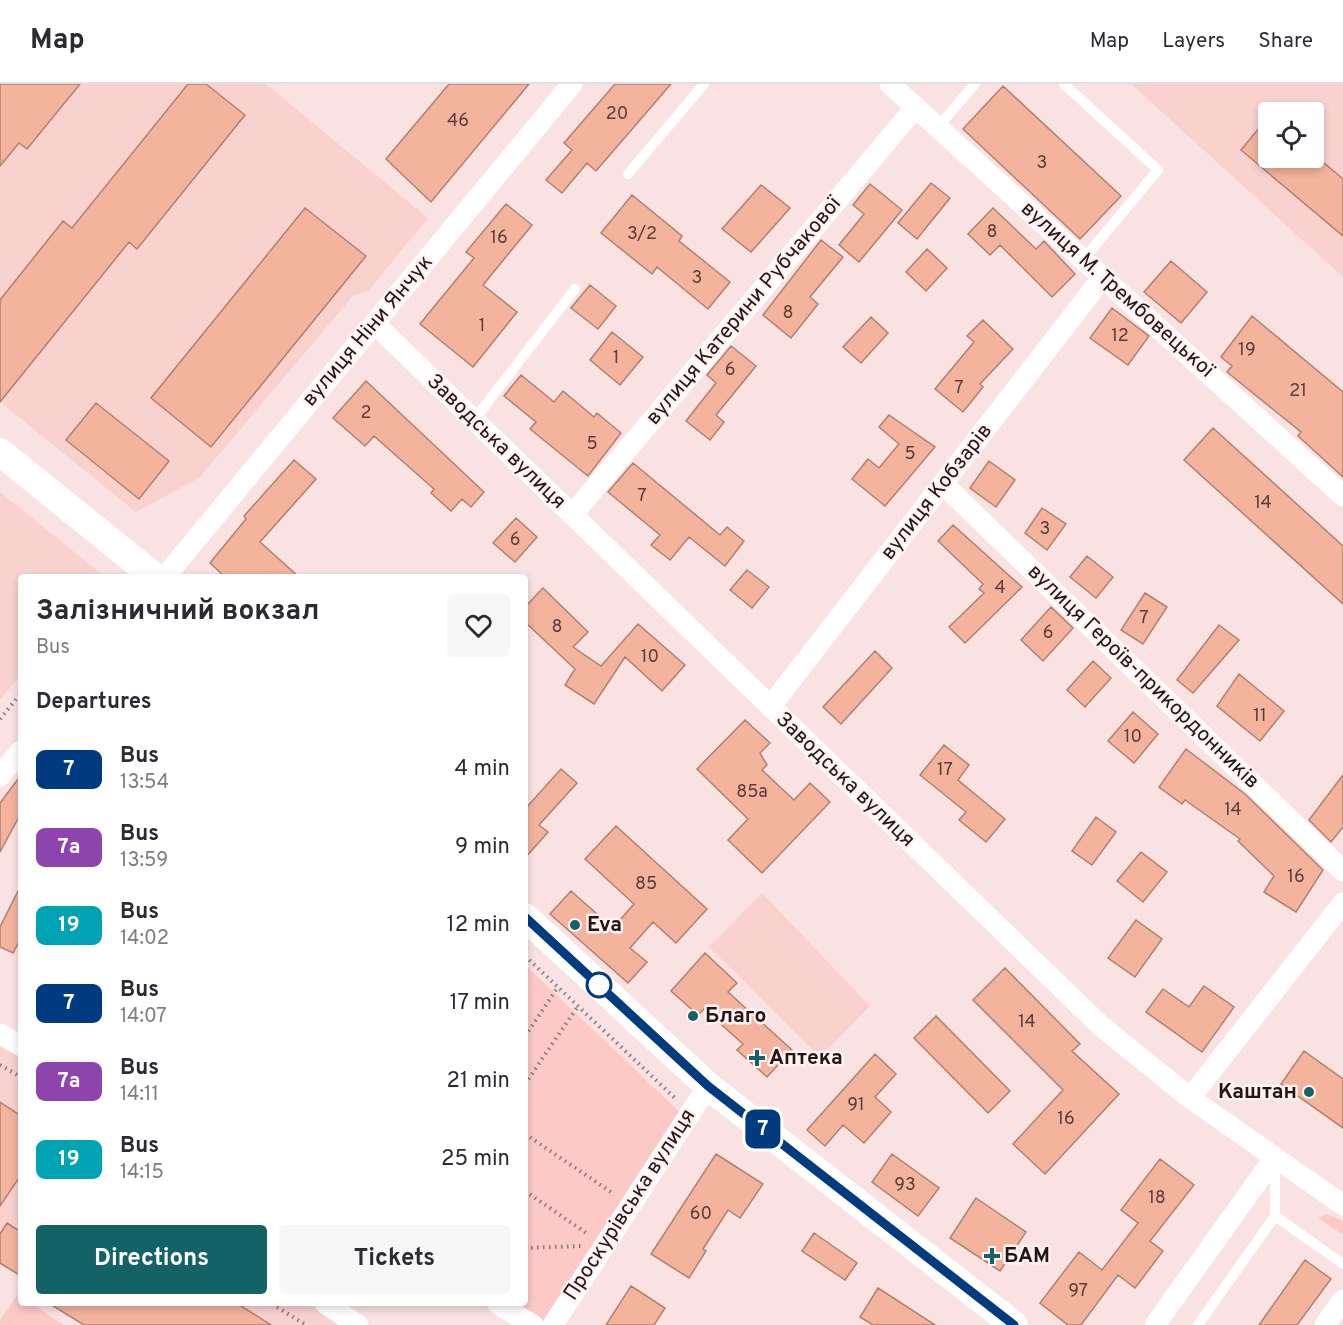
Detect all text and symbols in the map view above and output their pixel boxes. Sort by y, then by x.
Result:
text: Map [30,23,85,59]
text: Map [1090,28,1129,55]
text: Layers [1162,28,1225,55]
text: Share [1258,28,1313,55]
map controls [1258,102,1324,168]
button: locate [1258,102,1324,168]
house number: 20 [606,103,628,126]
house number: 46 [447,110,469,133]
house number: 3 [1037,152,1047,175]
street label: вулиця Катерини Рубчакової [640,191,848,431]
street label: вулиця М. Трембовецької [1015,196,1220,385]
house number: 8 [987,221,998,244]
house number: 3/2 [627,223,657,246]
house number: 16 [490,227,508,250]
street label: вулиця Ніни Янчук [297,250,439,412]
house number: 3 [692,267,702,290]
house number: 8 [783,302,794,325]
house number: 1 [479,315,485,338]
house number: 12 [1111,325,1129,348]
house number: 19 [1238,339,1256,362]
house number: 1 [613,347,619,370]
house number: 6 [725,359,735,382]
street label: Заводська вулиця [420,368,572,516]
house number: 7 [954,377,964,400]
house number: 21 [1289,380,1307,403]
house number: 2 [360,402,372,425]
street label: вулиця Кобзарів [875,418,999,566]
house number: 5 [586,433,598,456]
house number: 5 [904,443,916,466]
house number: 7 [637,485,647,508]
house number: 14 [1254,492,1272,515]
house number: 3 [1040,518,1050,541]
house number: 6 [510,529,520,552]
street label: вулиця Героїв-прикордонників [1021,559,1265,795]
house number: 4 [994,577,1006,600]
text: Залізничний вокзал [36,594,319,630]
button: heart [447,594,510,657]
house number: 7 [1139,607,1149,630]
house number: 8 [552,616,563,639]
house number: 6 [1043,622,1053,645]
text: Bus [36,635,70,661]
house number: 10 [641,646,659,669]
text: Departures [36,689,152,716]
house number: 11 [1253,705,1267,728]
street label: Заводська вулиця [769,706,921,854]
house number: 10 [1124,726,1142,749]
text: Bus [120,743,159,770]
text: 7 [63,756,75,783]
text: 4 min [455,756,510,783]
house number: 17 [937,759,953,782]
text: 13:54 [120,770,169,796]
house number: 85а [736,781,768,804]
house number: 14 [1224,799,1242,822]
text: Bus [120,821,159,848]
text: 7а [58,834,81,861]
text: 9 min [455,834,510,861]
text: 13:59 [120,848,168,874]
house number: 16 [1287,866,1305,889]
house number: 85 [635,873,657,896]
text: Bus [120,899,159,926]
text: 19 [58,912,80,939]
text: 12 min [447,912,510,939]
place label: Eva [587,912,622,939]
marker: Eva [568,918,582,932]
text: 14:02 [120,926,169,952]
unlabelled marker [586,972,612,998]
text: Bus [120,977,159,1004]
text: 7 [63,990,75,1017]
text: 17 min [450,990,510,1017]
place label: Благо [705,1003,766,1030]
text: 14:07 [120,1004,167,1030]
marker: Благо [686,1009,700,1023]
house number: 14 [1018,1011,1036,1034]
place label: Аптека [769,1045,843,1072]
marker: Аптека [750,1051,764,1065]
text: Bus [120,1055,159,1082]
text: 7а [58,1068,81,1095]
text: 21 min [447,1068,510,1095]
place label: Каштан [1218,1079,1297,1106]
text: 14:11 [120,1082,159,1108]
marker: Каштан [1302,1085,1316,1099]
house number: 91 [847,1094,865,1117]
street label: Проскурівська вулиця [558,1104,702,1306]
house number: 16 [1057,1108,1075,1131]
line badge: 7 [744,1110,783,1148]
text: 7 [757,1116,769,1143]
text: Bus [120,1133,159,1160]
text: 19 [58,1146,80,1173]
text: 25 min [441,1146,510,1173]
text: 14:15 [120,1160,164,1186]
house number: 93 [894,1174,916,1197]
house number: 18 [1148,1187,1166,1210]
house number: 60 [690,1203,712,1226]
button: Directions [36,1225,267,1294]
button: Tickets [279,1225,510,1294]
place label: БАМ [1004,1243,1050,1270]
marker: БАМ [985,1249,999,1263]
house number: 97 [1068,1280,1088,1303]

